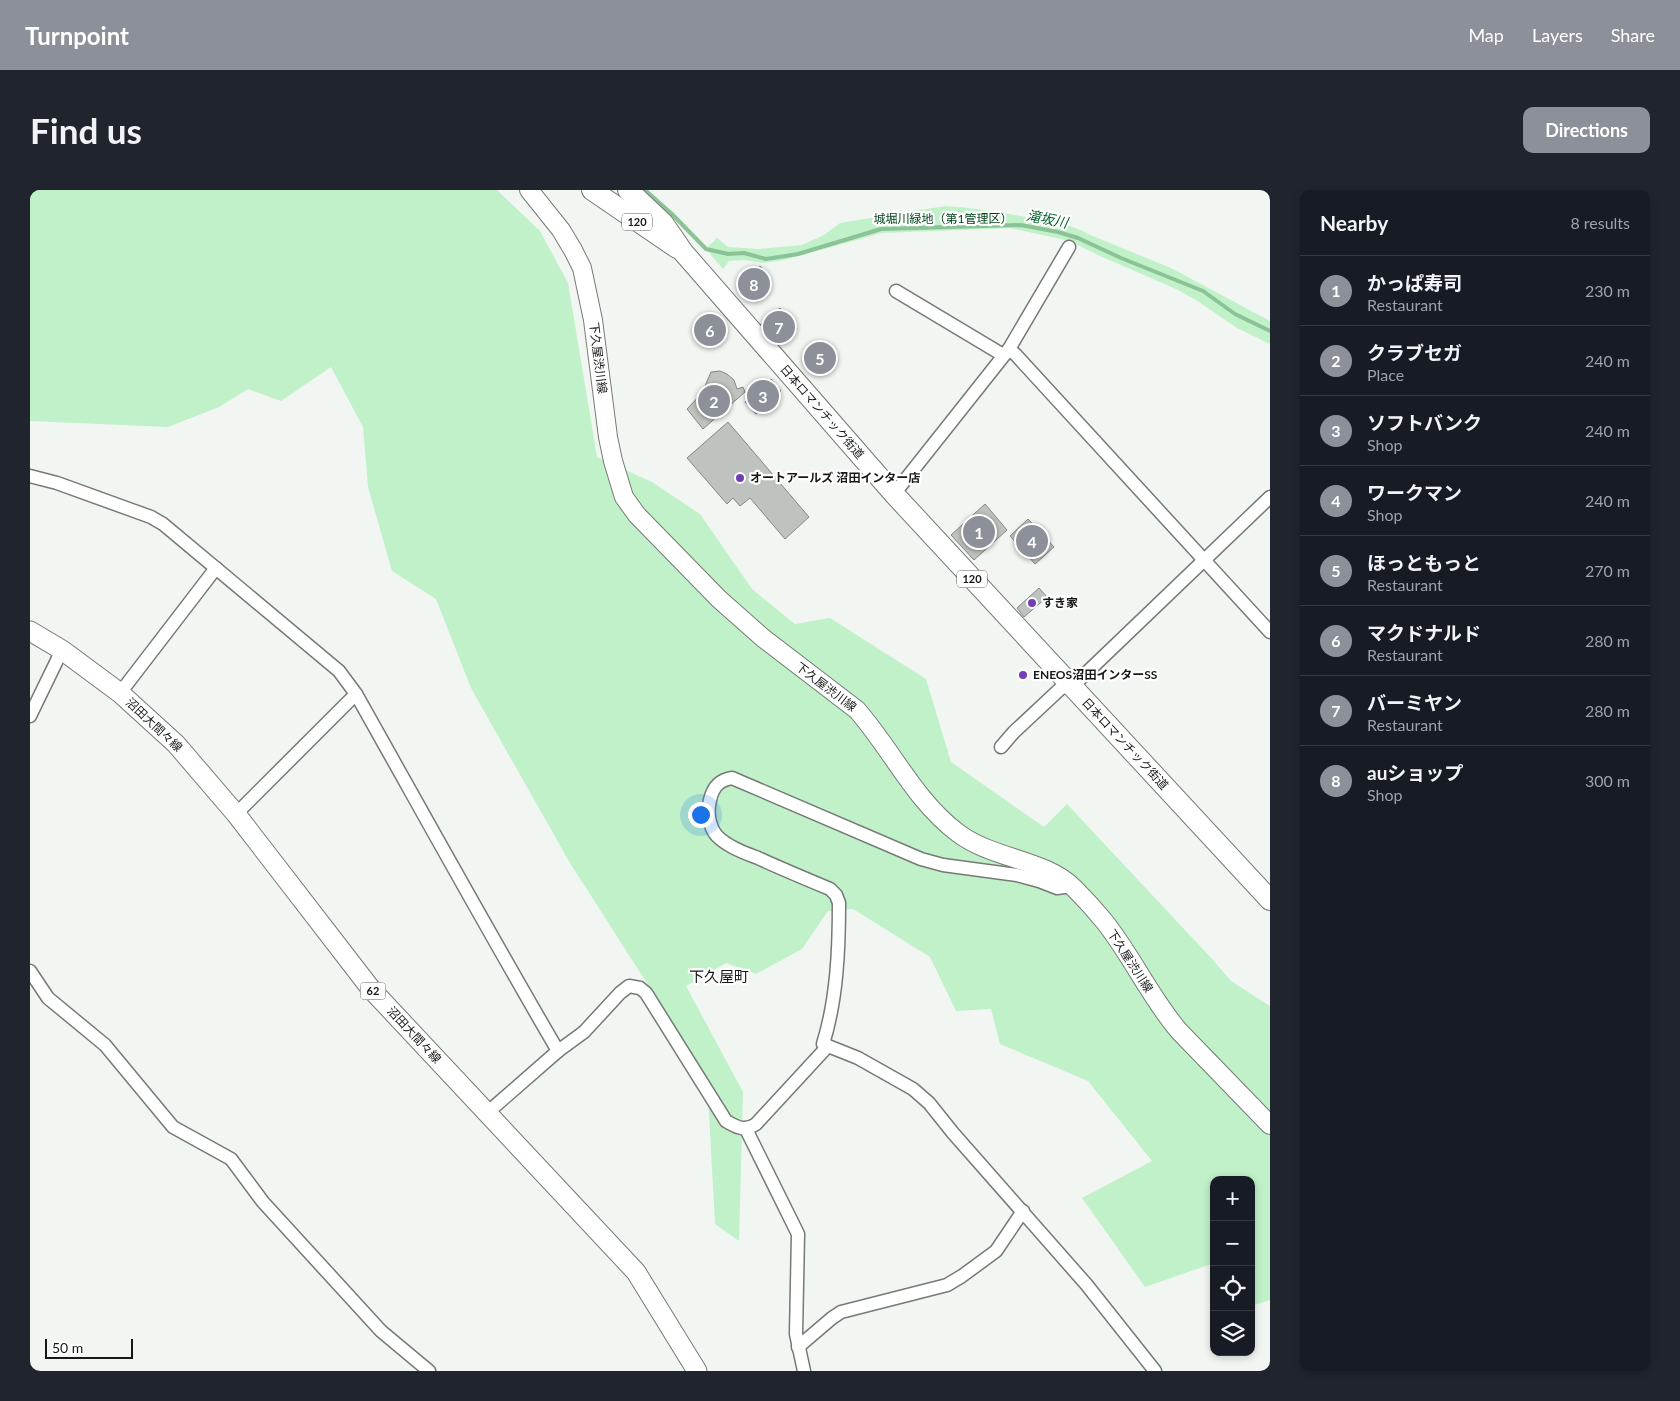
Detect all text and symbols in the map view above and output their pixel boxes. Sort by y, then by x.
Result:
text: Turnpoint [25,21,129,50]
text: Map [1468,24,1504,46]
text: Layers [1532,24,1583,46]
text: Share [1611,24,1655,46]
button: Directions [1523,107,1650,153]
text: Find us [30,109,142,151]
water label: 滝坂川 [1025,206,1071,231]
text: Nearby [1320,210,1388,235]
park label: 城堀川緑地（第1管理区） [874,211,1012,226]
text: 8 results [1570,213,1630,232]
road number: 120 [622,214,652,231]
pin: 8 [738,265,770,303]
text: かっぱ寿司 [1367,271,1462,294]
text: 1 [1331,281,1341,300]
text: 230 m [1585,281,1630,300]
text: Restaurant [1367,295,1443,314]
pin: 7 [763,308,795,346]
pin: 6 [694,311,726,349]
street label: 下久屋渋川線 [587,321,610,395]
pin: 5 [804,339,836,377]
text: クラブセガ [1367,341,1462,364]
text: 2 [1331,351,1341,370]
text: 240 m [1585,351,1630,370]
street label: 日本ロマンチック街道 [777,361,867,462]
text: Place [1367,365,1404,384]
pin: 3 [747,377,779,415]
pin: 2 [698,382,730,420]
text: ソフトバンク [1367,411,1482,434]
text: 3 [1331,421,1341,440]
text: 240 m [1585,421,1630,440]
text: Shop [1367,435,1403,454]
place label: オートアールズ 沼田インター店 [750,470,920,485]
marker: オートアールズ 沼田インター店 [734,472,746,484]
text: ワークマン [1367,481,1462,504]
text: 4 [1331,491,1341,510]
text: 240 m [1585,491,1630,510]
text: Shop [1367,505,1403,524]
pin: 1 [963,513,995,551]
pin: 4 [1016,522,1048,560]
text: ほっともっと [1367,551,1481,574]
text: 5 [1331,561,1341,580]
text: 270 m [1585,561,1630,580]
road number: 120 [957,570,987,588]
text: Restaurant [1367,575,1443,594]
place label: すき家 [1042,595,1078,610]
marker: すき家 [1026,597,1038,609]
text: マクドナルド [1367,621,1481,644]
text: 6 [1331,631,1341,650]
text: 280 m [1585,631,1630,650]
text: Restaurant [1367,645,1443,664]
street label: 下久屋渋川線 [793,659,860,714]
place label: ENEOS沼田インターSS [1033,667,1158,682]
marker: ENEOS沼田インターSS [1017,669,1029,681]
text: バーミヤン [1367,691,1462,714]
street label: 沼田大間々線 [123,695,186,755]
street label: 日本ロマンチック街道 [1079,695,1172,793]
text: 7 [1331,701,1341,720]
text: 280 m [1585,701,1630,720]
text: Restaurant [1367,715,1443,734]
text: auショップ [1367,761,1463,784]
text: 8 [1331,771,1341,790]
text: 300 m [1585,771,1630,790]
text: Shop [1367,785,1403,804]
your location [688,802,714,828]
street label: 下久屋渋川線 [1105,926,1156,995]
district label: 下久屋町 [689,967,749,985]
road number: 62 [360,982,386,999]
street label: 沼田大間々線 [384,1003,444,1066]
map controls [1210,1176,1255,1356]
button: + [1210,1176,1255,1221]
button: − [1210,1221,1255,1266]
button: locate [1210,1266,1255,1311]
button: layers [1210,1311,1255,1356]
scale bar [45,1336,132,1359]
text: 50 m [52,1339,83,1356]

